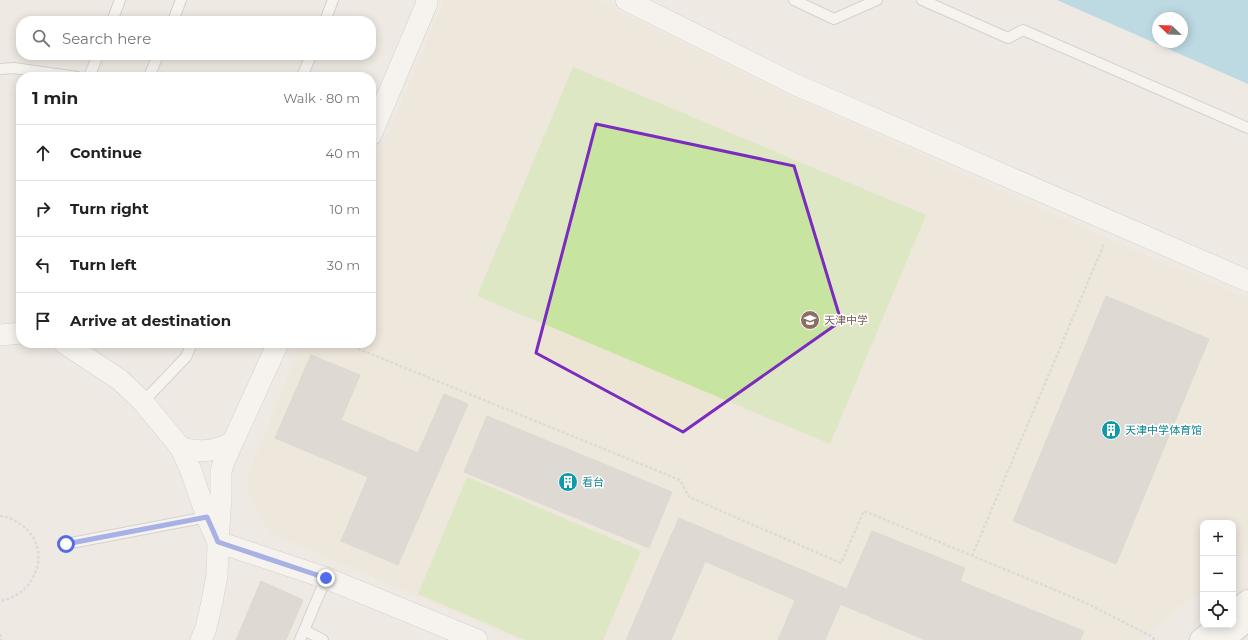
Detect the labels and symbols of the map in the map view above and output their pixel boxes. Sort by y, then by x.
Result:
north arrow [1152,12,1188,48]
school or university icon: 天津中学 [799,309,821,331]
place label: 天津中学 [824,313,868,327]
building icon: 天津中学体育馆 [1100,419,1122,441]
place label: 天津中学体育馆 [1125,423,1202,437]
building icon: 看台 [557,471,579,493]
place label: 看台 [582,475,604,489]
route start [57,535,75,553]
route end [317,569,335,587]

